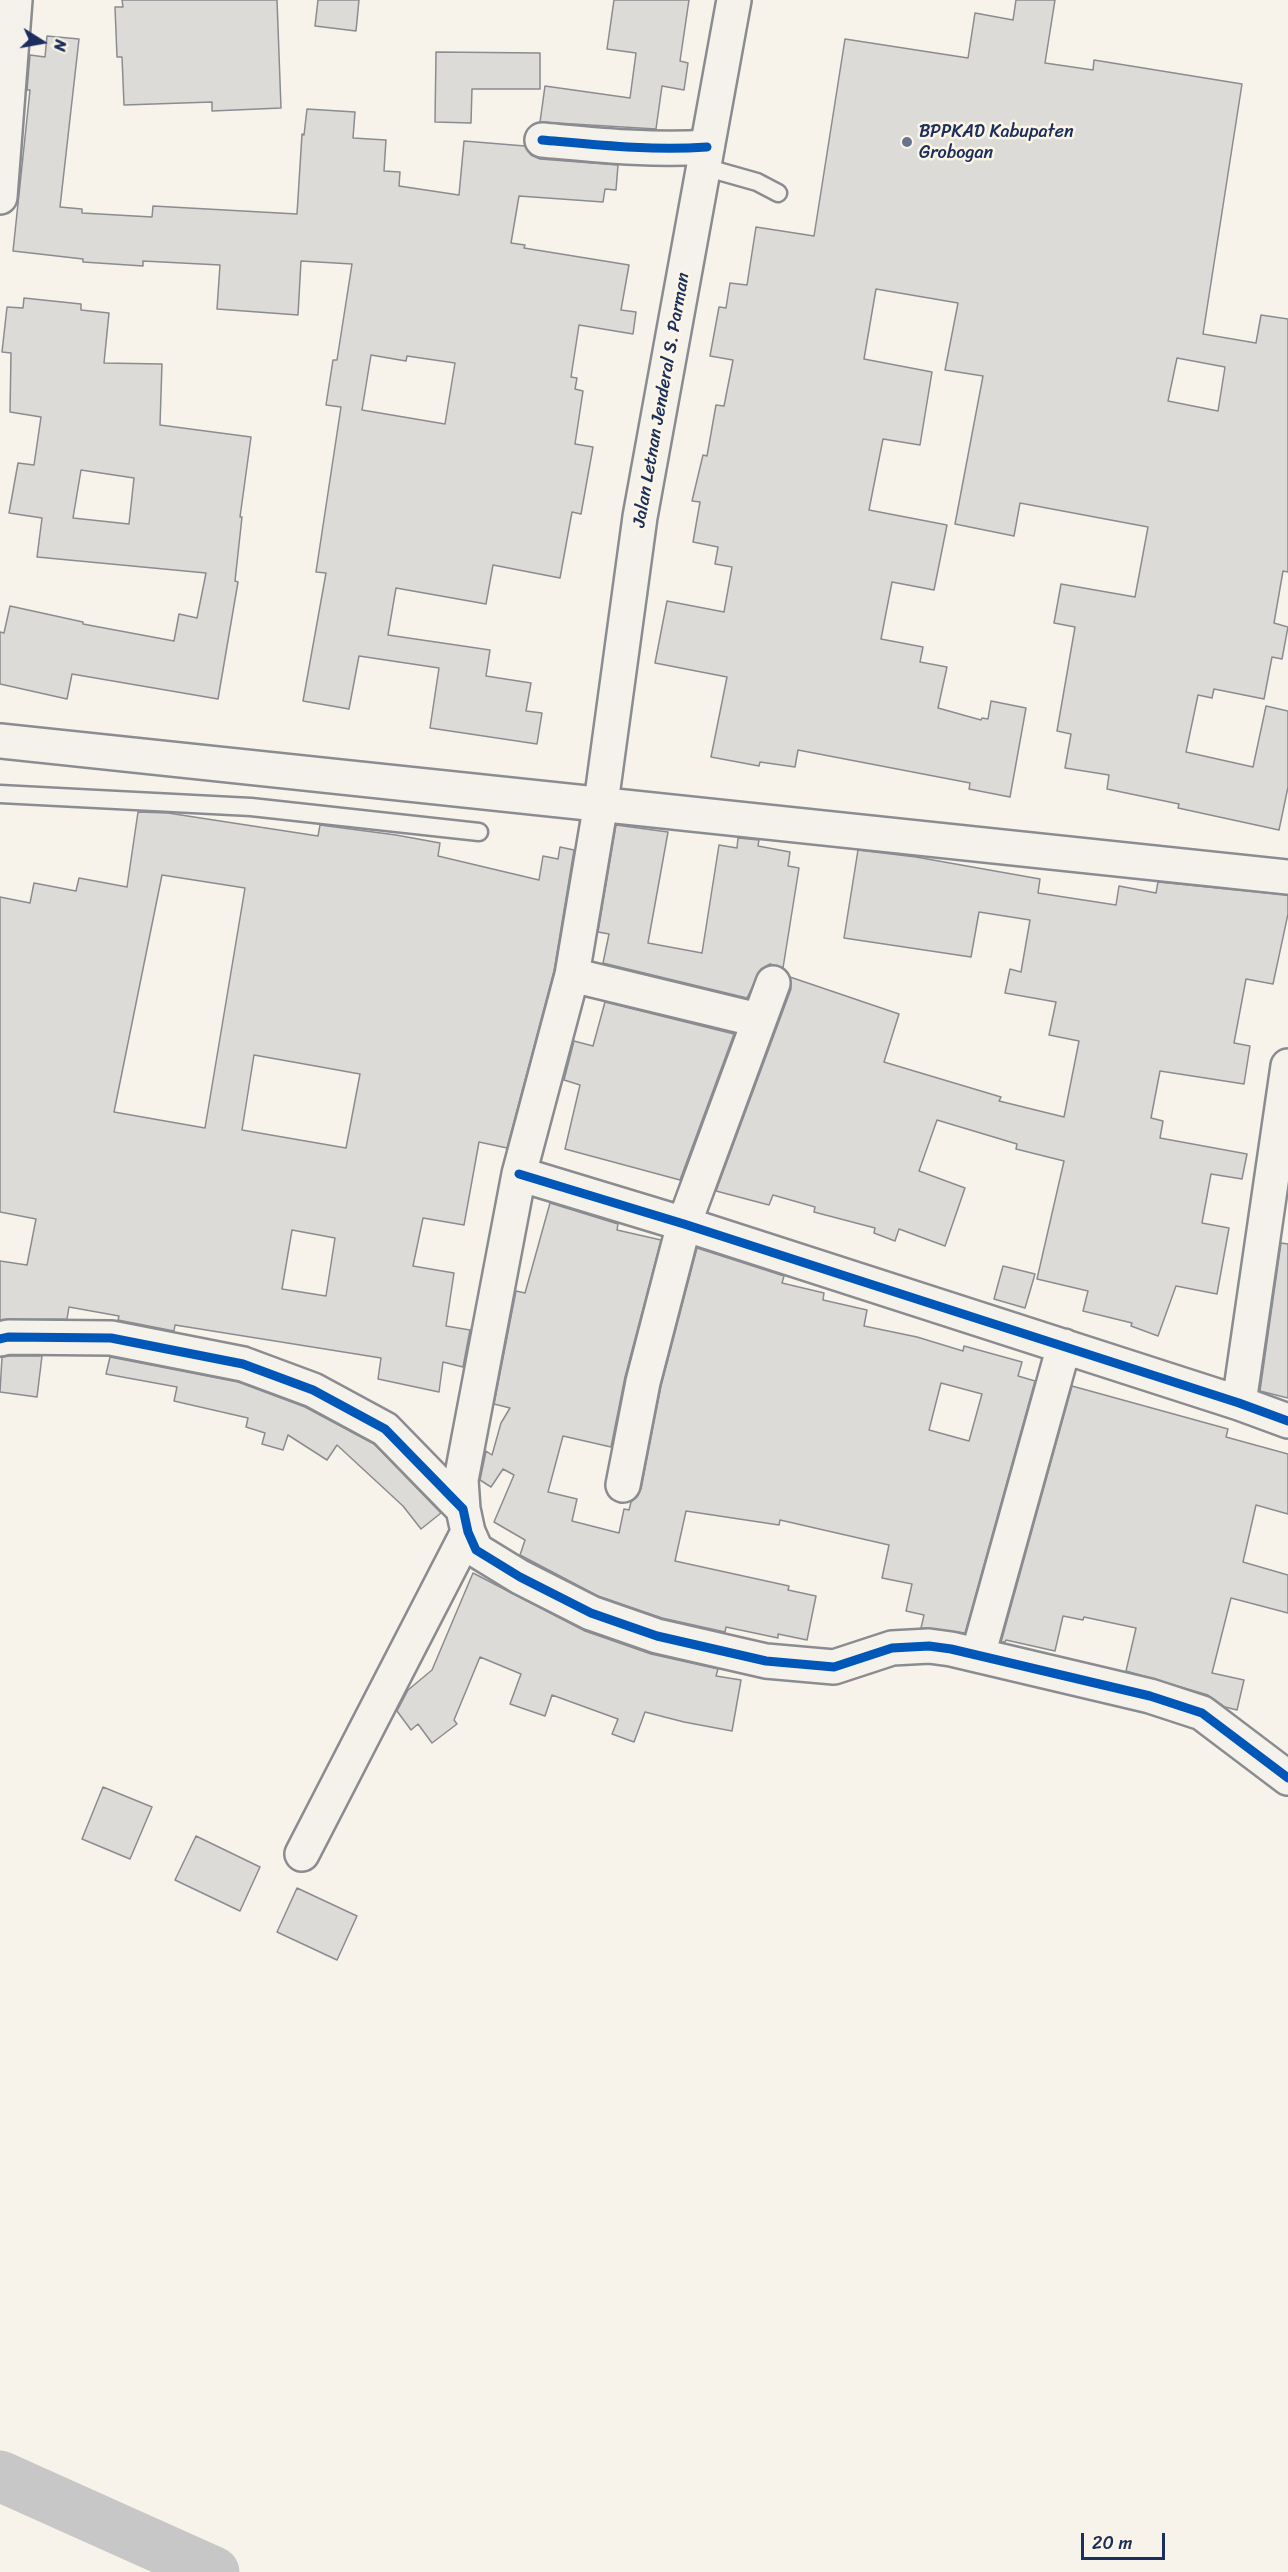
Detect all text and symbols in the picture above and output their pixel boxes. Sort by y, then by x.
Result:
north arrow [12,12,72,72]
text: N [45,37,75,54]
place label: BPPKAD Kabupaten Grobogan [919,121,1074,164]
marker: BPPKAD Kabupaten Grobogan [900,135,914,149]
street label: Jalan Letnan Jenderal S. Parman [629,271,695,529]
scale bar [1084,2521,1168,2559]
text: 20 m [1092,2527,1132,2559]

